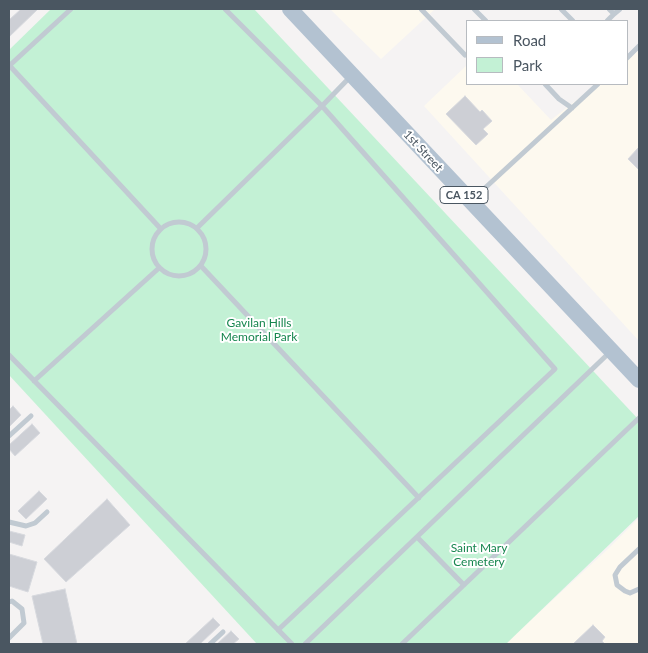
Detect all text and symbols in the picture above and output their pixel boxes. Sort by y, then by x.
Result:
legend [466,20,628,85]
text: Road [513,31,546,49]
text: Park [513,56,542,74]
street label: 1st Street [400,127,446,175]
road number: CA 152 [440,186,488,204]
park label: Gavilan Hills Memorial Park [221,316,297,344]
park label: Saint Mary Cemetery [451,541,507,569]

